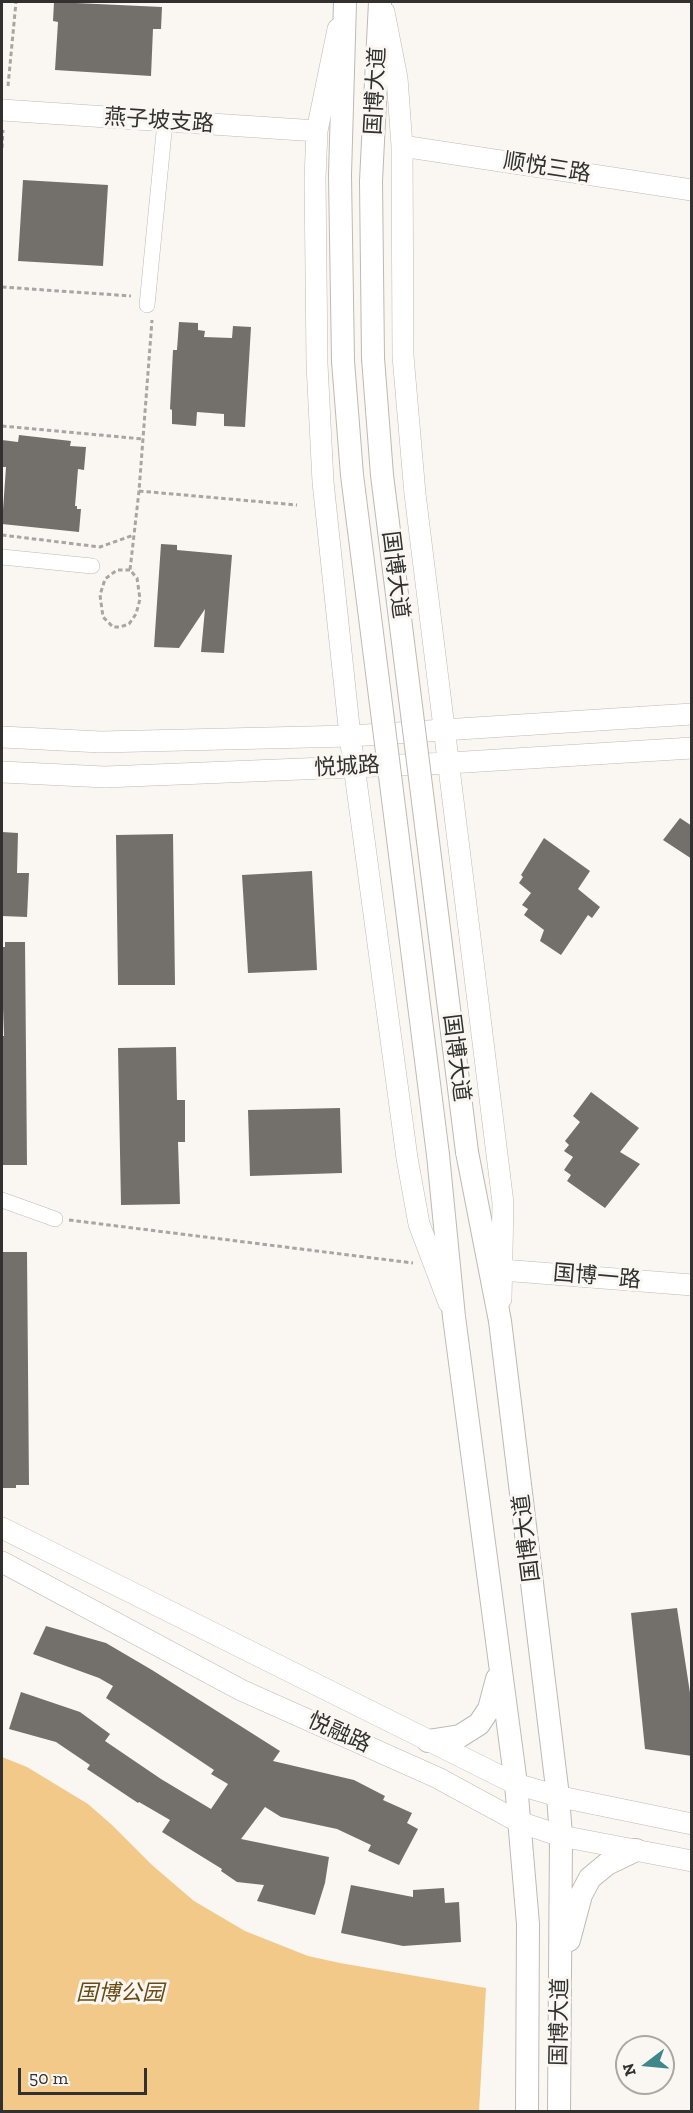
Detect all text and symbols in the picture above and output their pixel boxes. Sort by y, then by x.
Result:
street label: 国博大道 [361,46,391,136]
street label: 燕子坡支路 [103,104,215,138]
street label: 顺悦三路 [501,148,593,188]
street label: 国博大道 [377,530,413,620]
street label: 悦城路 [313,752,381,782]
street label: 国博大道 [438,1013,474,1103]
street label: 国博一路 [552,1260,642,1294]
street label: 国博大道 [509,1493,545,1583]
street label: 悦融路 [303,1708,375,1758]
street label: 国博大道 [546,1978,574,2066]
park label: 国博公园 [76,1981,164,2007]
north arrow [615,2035,675,2095]
scale bar [21,2056,150,2094]
text: N [618,2061,640,2078]
text: 50 m [29,2067,68,2089]

